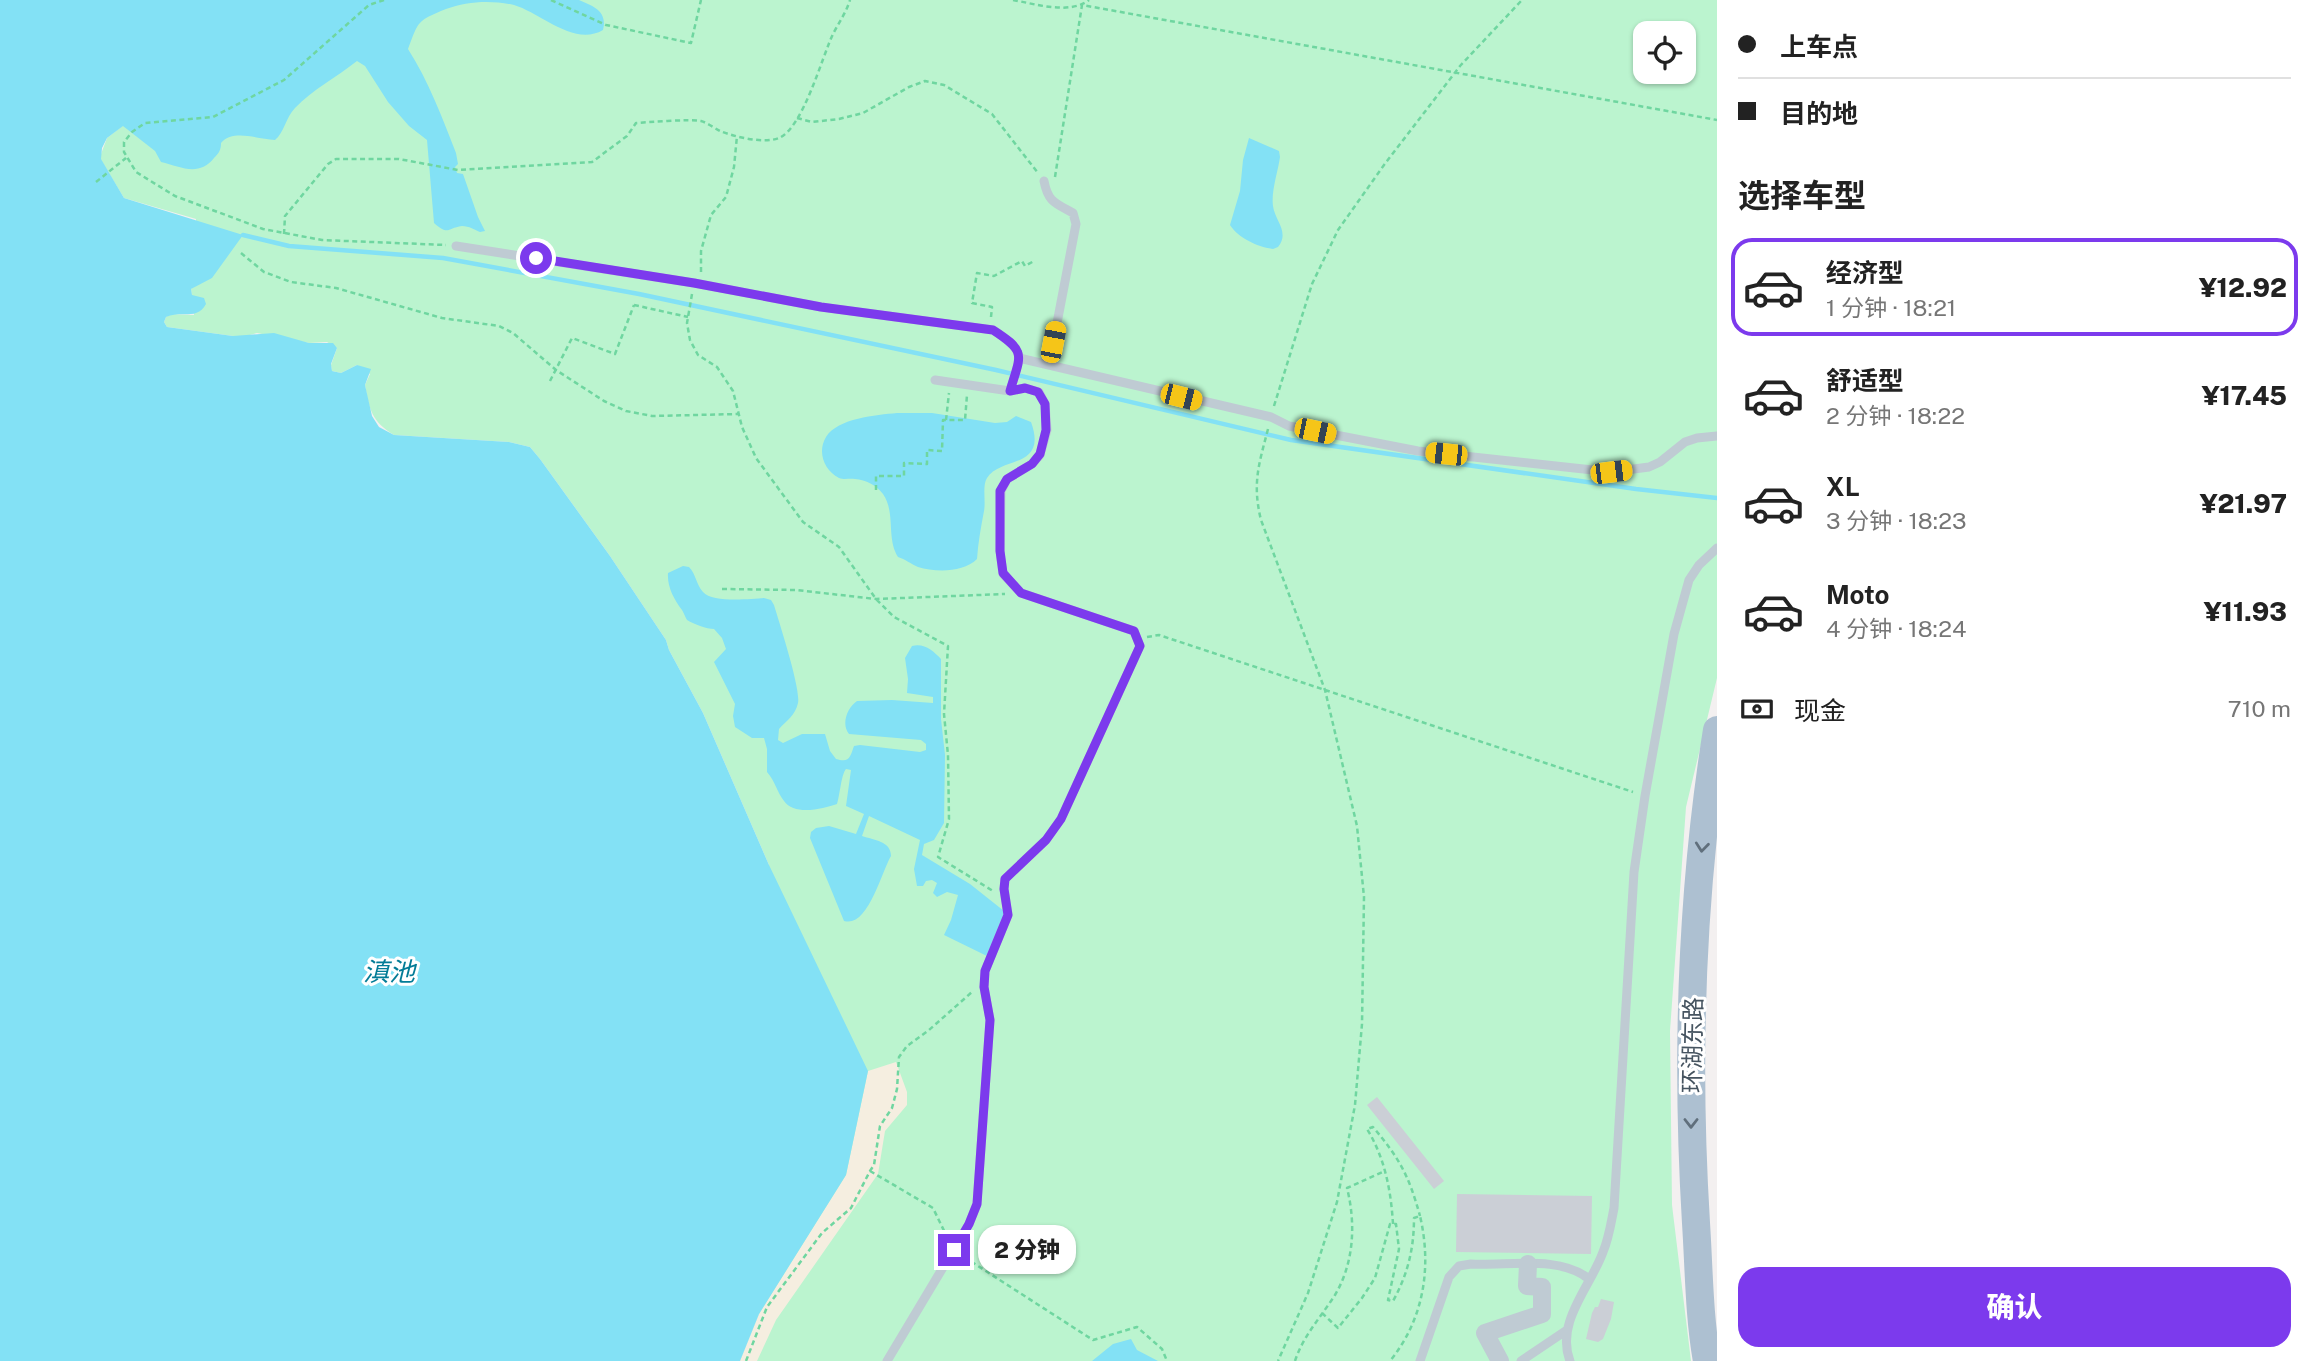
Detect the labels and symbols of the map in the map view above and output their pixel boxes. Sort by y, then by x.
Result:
route start [520,242,552,274]
car [1039,319,1068,365]
car [1159,382,1204,412]
car [1293,416,1338,446]
car [1425,441,1468,467]
car [1589,459,1634,485]
one-way arrow [1695,841,1710,853]
water label: 滇池 [363,956,418,987]
street label: 环湖东路 [1677,997,1707,1093]
one-way arrow [1683,1118,1699,1129]
callout: 2 分钟 [978,1226,1076,1274]
route end [938,1234,970,1266]

